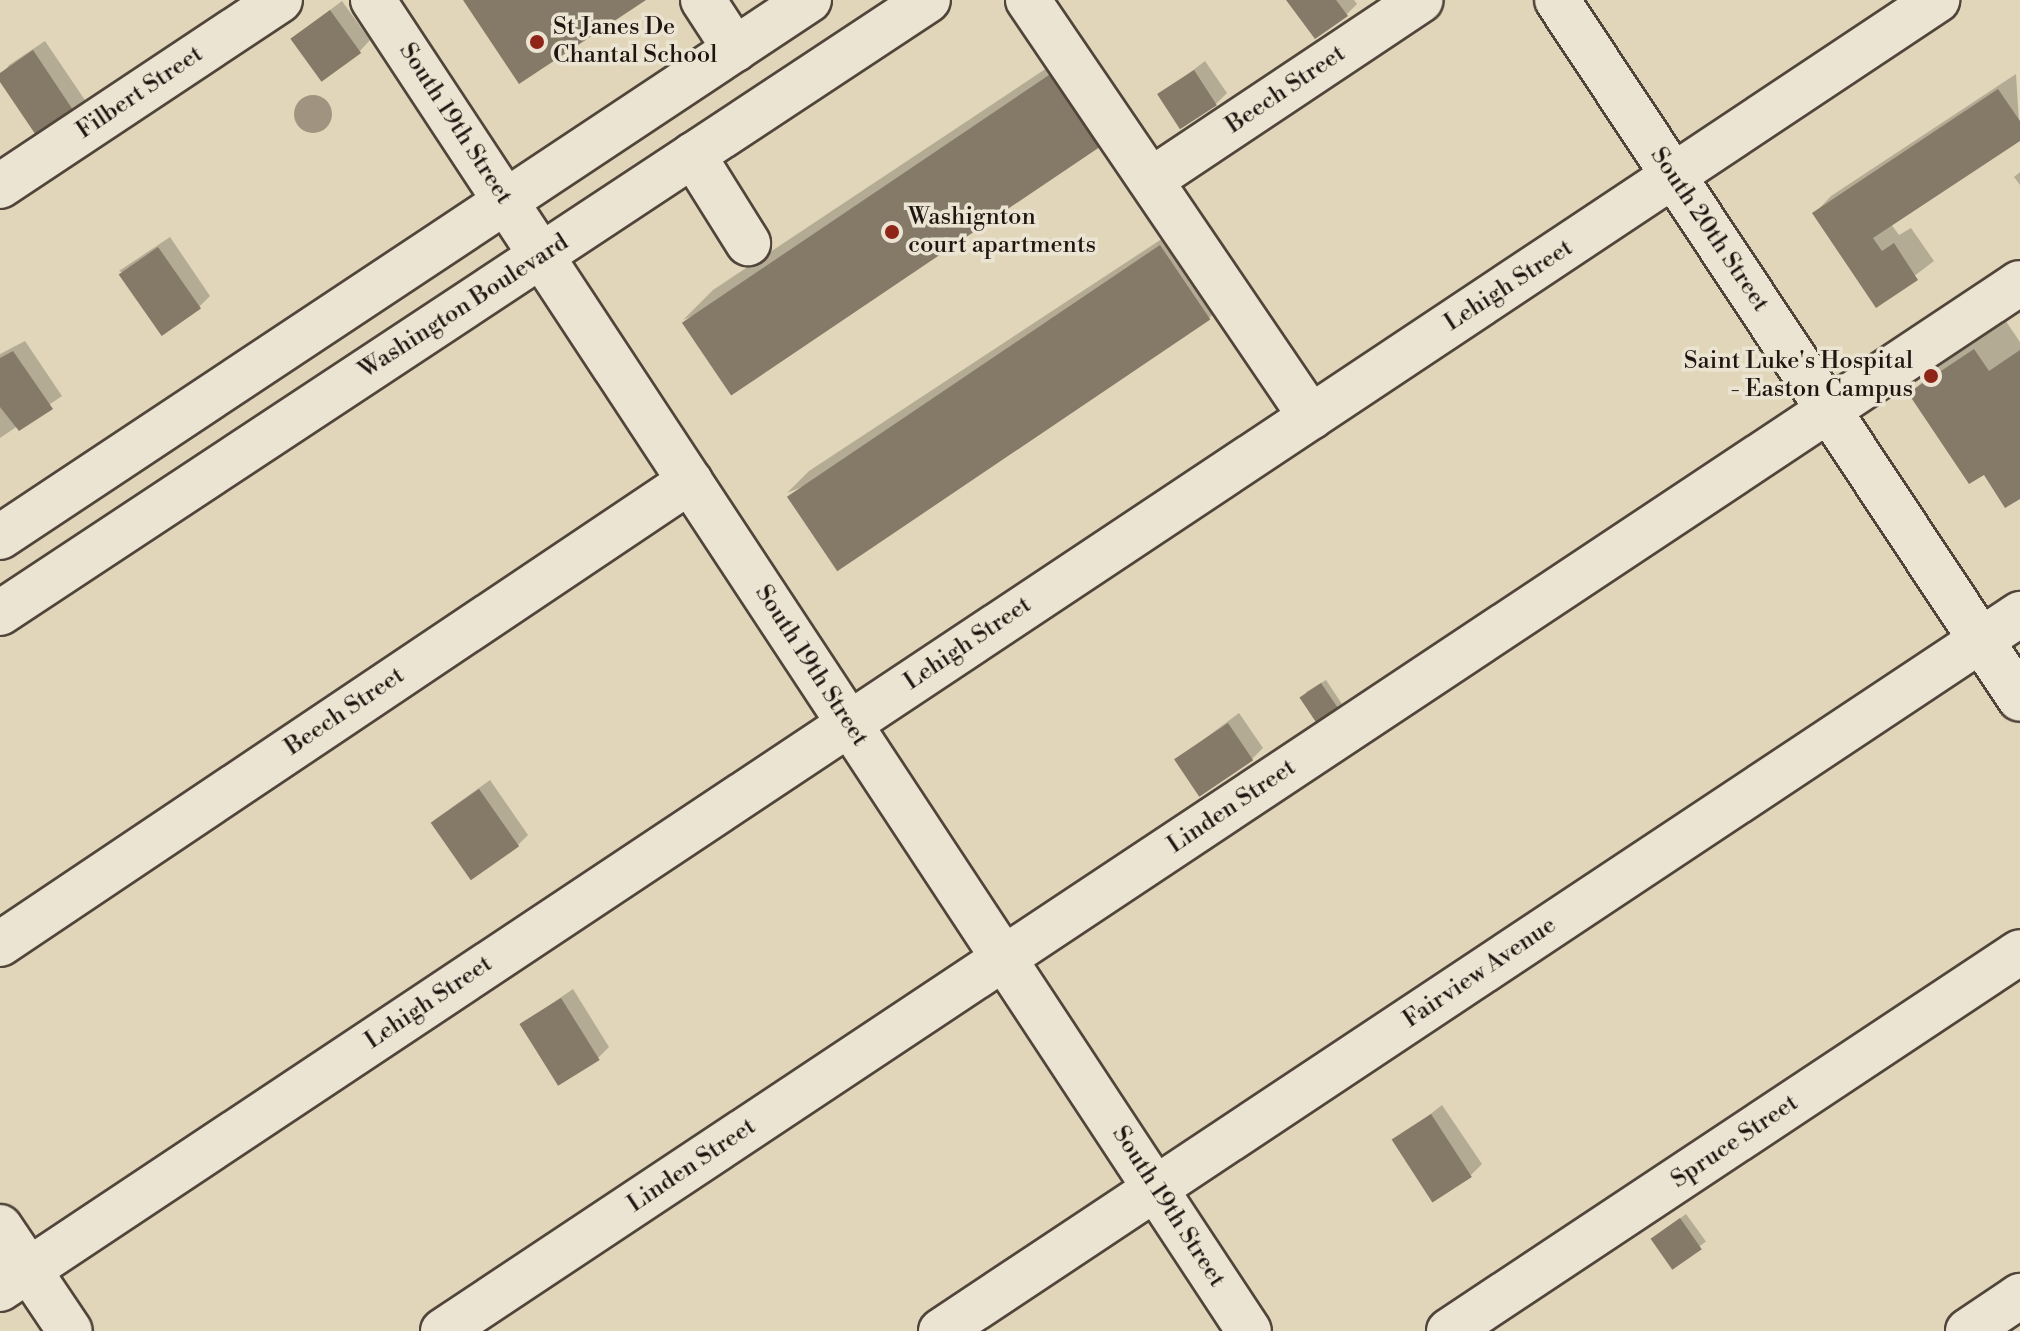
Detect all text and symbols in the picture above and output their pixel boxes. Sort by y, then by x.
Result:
place label: St Janes De Chantal School [553,14,717,70]
marker: St Janes De Chantal School [528,33,546,51]
street label: South 19th Street [392,38,518,210]
street label: Filbert Street [71,40,209,146]
street label: Beech Street [1221,40,1351,140]
street label: South 20th Street [1643,142,1775,318]
place label: Washignton court apartments [908,204,1096,260]
marker: Washignton court apartments [883,223,901,241]
street label: Washington Boulevard [354,229,574,385]
street label: Lehigh Street [1439,234,1579,338]
place label: Saint Luke's Hospital - Easton Campus [1684,348,1913,404]
marker: Saint Luke's Hospital - Easton Campus [1920,365,1942,387]
street label: South 19th Street [748,580,874,752]
street label: Lehigh Street [899,591,1037,697]
street label: Beech Street [280,662,410,762]
street label: Linden Street [1162,754,1302,860]
street label: Fairview Avenue [1398,911,1562,1035]
street label: Lehigh Street [360,950,498,1056]
street label: Spruce Street [1666,1089,1804,1195]
street label: Linden Street [622,1113,762,1219]
street label: South 19th Street [1105,1121,1231,1293]

